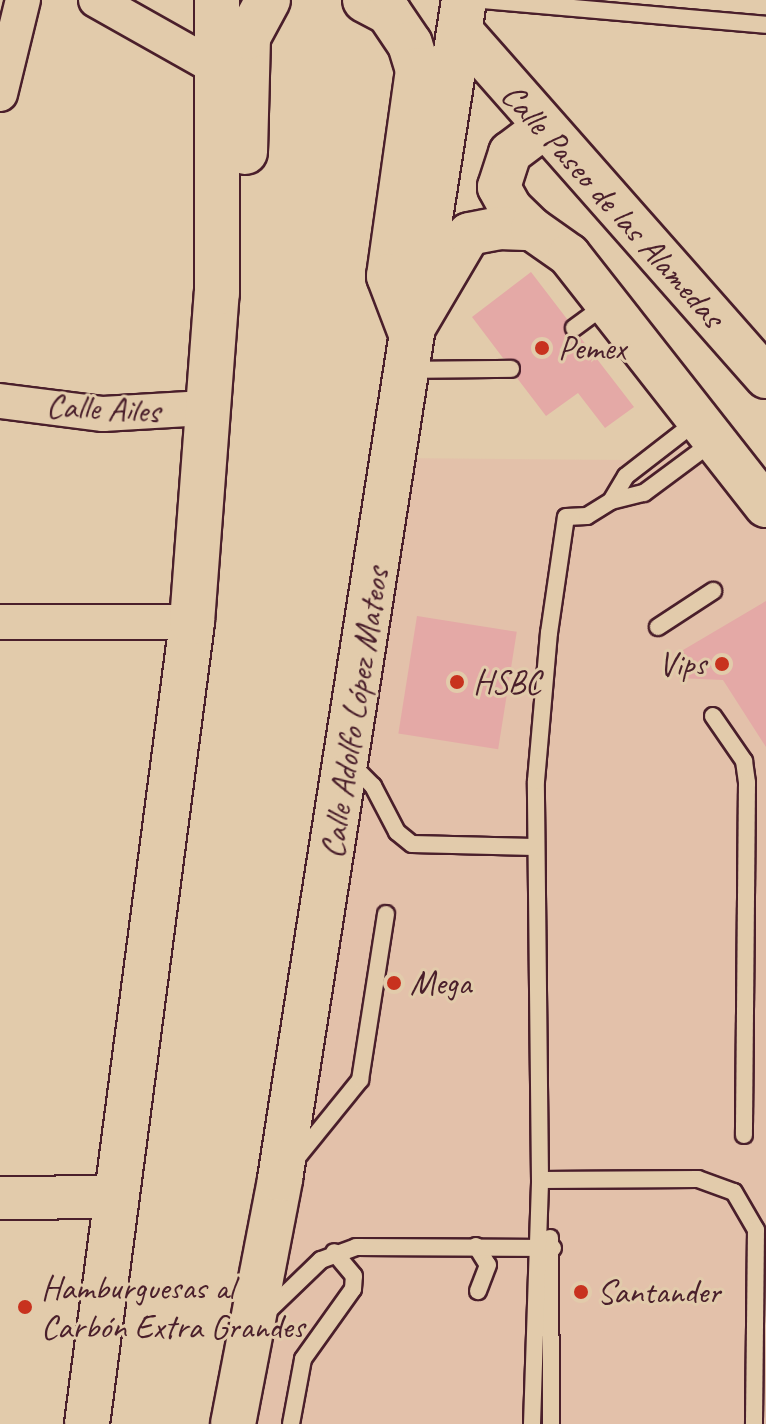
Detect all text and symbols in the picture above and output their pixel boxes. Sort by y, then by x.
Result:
street label: Calle Paseo de las Alamedas [492,74,734,336]
place label: Pemex [558,328,626,368]
marker: Pemex [533,339,551,357]
street label: Calle Ailes [45,385,161,431]
street label: Calle Adolfo López Mateos [311,564,397,862]
place label: Vips [659,644,706,684]
marker: Vips [713,655,731,673]
place label: HSBC [473,662,541,702]
marker: HSBC [448,673,466,691]
place label: Mega [410,963,471,1003]
marker: Mega [385,974,403,992]
place label: Hamburguesas al Carbón Extra Grandes [41,1267,306,1346]
place label: Santander [597,1272,720,1312]
marker: Santander [572,1283,590,1301]
marker: Hamburguesas al Carbón Extra Grandes [16,1298,34,1316]

